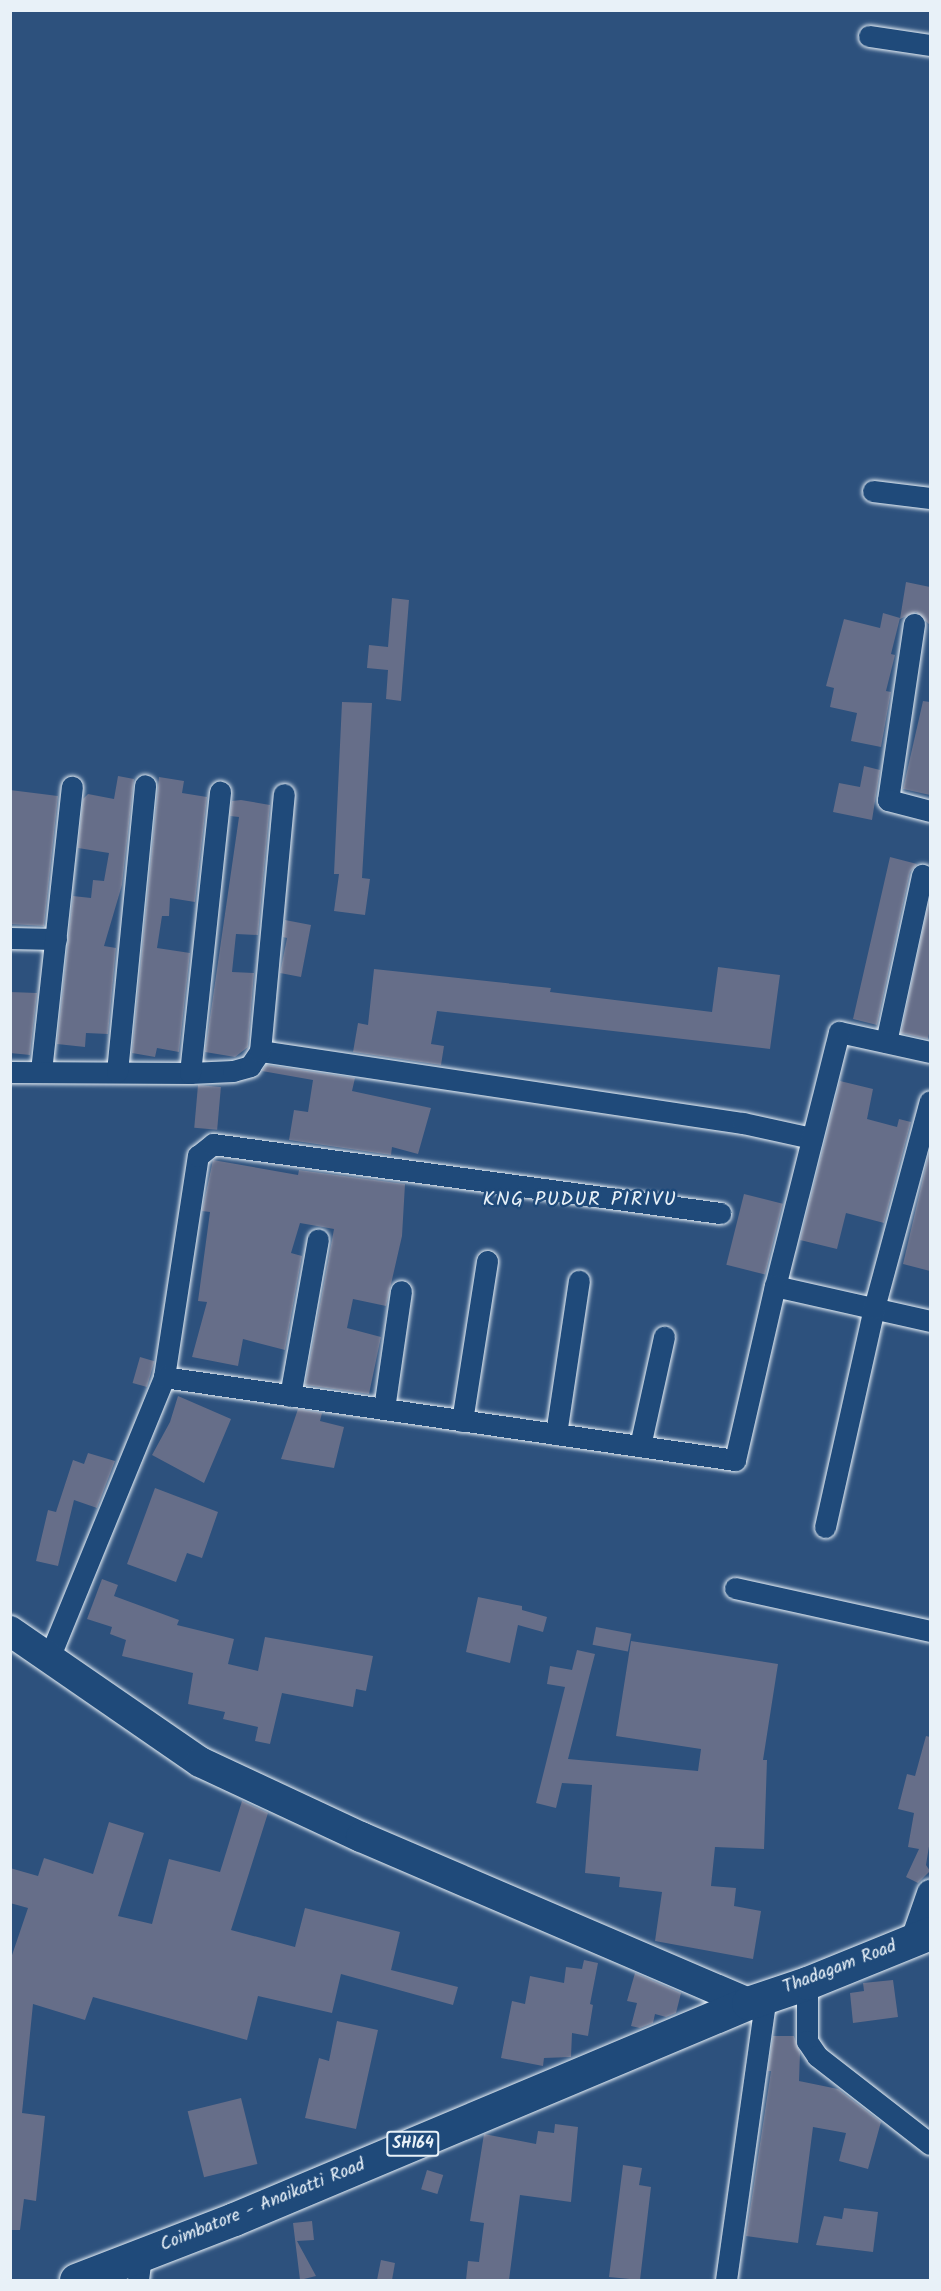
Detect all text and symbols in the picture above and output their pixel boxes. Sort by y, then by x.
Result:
district label: KNG PUDUR PIRIVU [483,1188,677,1212]
street label: Thadagam Road [780,1936,900,2000]
road number: SH164 [386,2131,440,2157]
street label: Coimbatore - Anaikatti Road [157,2155,369,2257]

